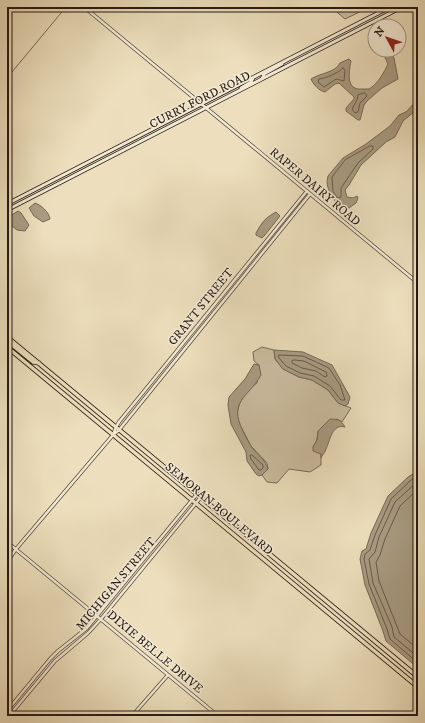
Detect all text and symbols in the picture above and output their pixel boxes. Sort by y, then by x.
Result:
north arrow [367,18,407,58]
text: N [372,24,388,40]
street label: CURRY FORD ROAD [147,68,253,132]
street label: RAPER DAIRY ROAD [267,145,363,229]
street label: GRANT STREET [165,265,237,349]
street label: SEMORAN BOULEVARD [162,459,276,559]
street label: MICHIGAN STREET [73,535,159,633]
street label: DIXIE BELLE DRIVE [104,607,206,697]

